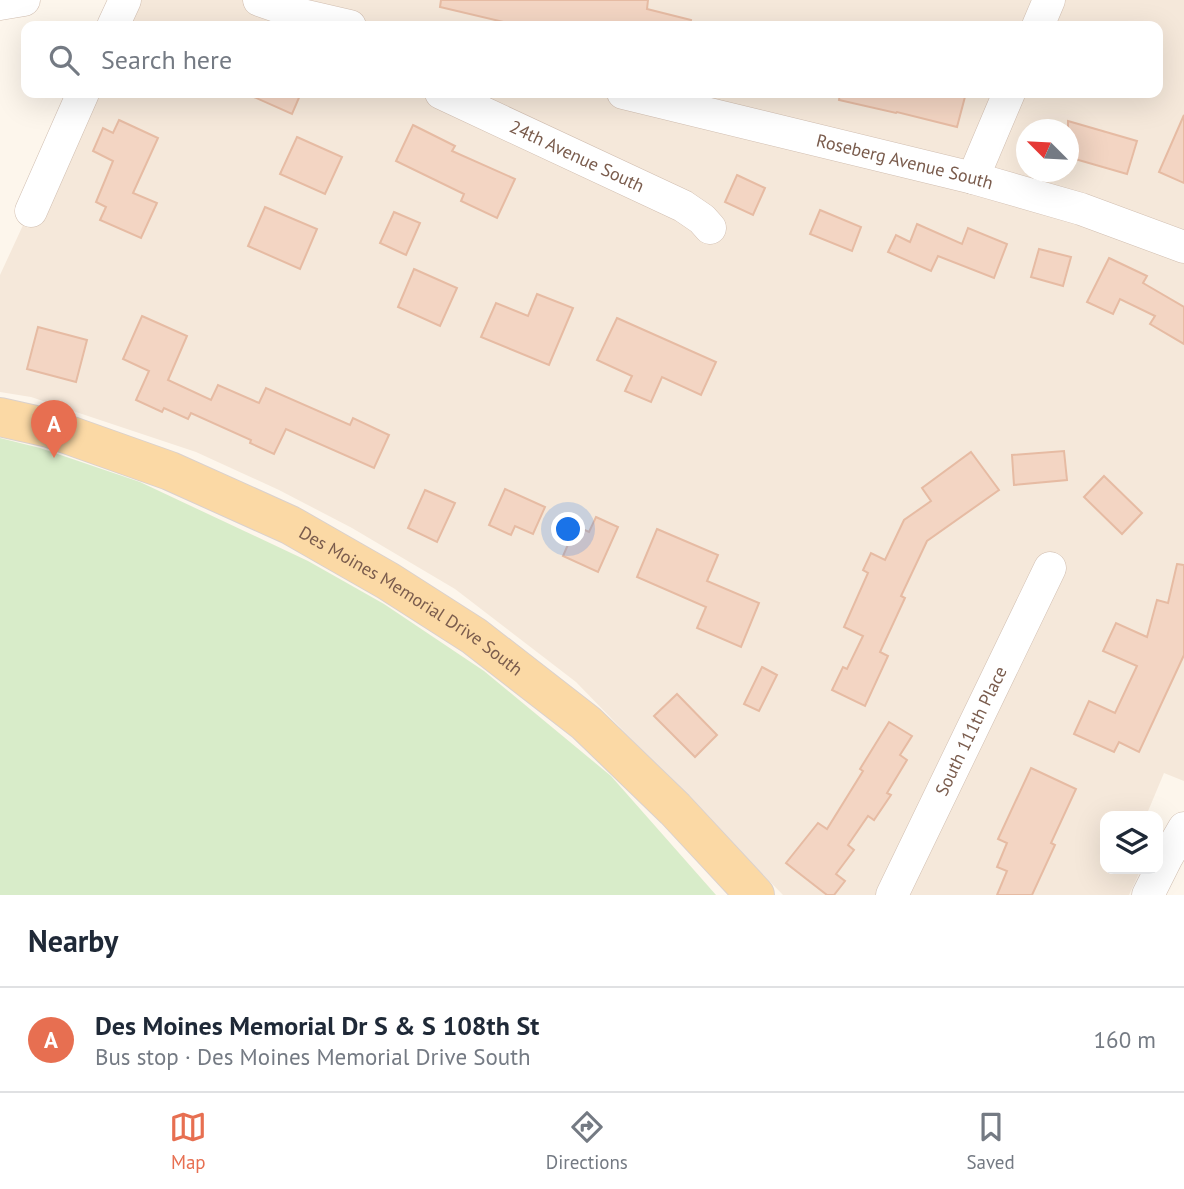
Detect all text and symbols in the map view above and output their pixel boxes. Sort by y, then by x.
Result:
search box [21,21,1163,98]
icon: search [45,41,83,79]
text: Search here [101,43,232,76]
street label: 24th Avenue South [506,115,648,197]
north arrow [1016,119,1079,182]
street label: Roseberg Avenue South [814,128,996,194]
pin: A [31,400,77,458]
your location [551,512,585,546]
street label: Des Moines Memorial Drive South [295,521,528,681]
street label: South 111th Place [930,662,1012,799]
map controls [1100,811,1163,874]
button: layers [1100,811,1163,874]
text: Nearby [28,921,118,960]
text: Des Moines Memorial Dr S & S 108th St [95,1009,539,1042]
text: A [44,1025,58,1054]
text: 160 m [1094,1025,1156,1054]
text: Bus stop · Des Moines Memorial Drive South [95,1042,531,1071]
tab: Map [169,1108,207,1174]
tab: Directions [546,1108,628,1174]
tab: Saved [966,1108,1015,1174]

